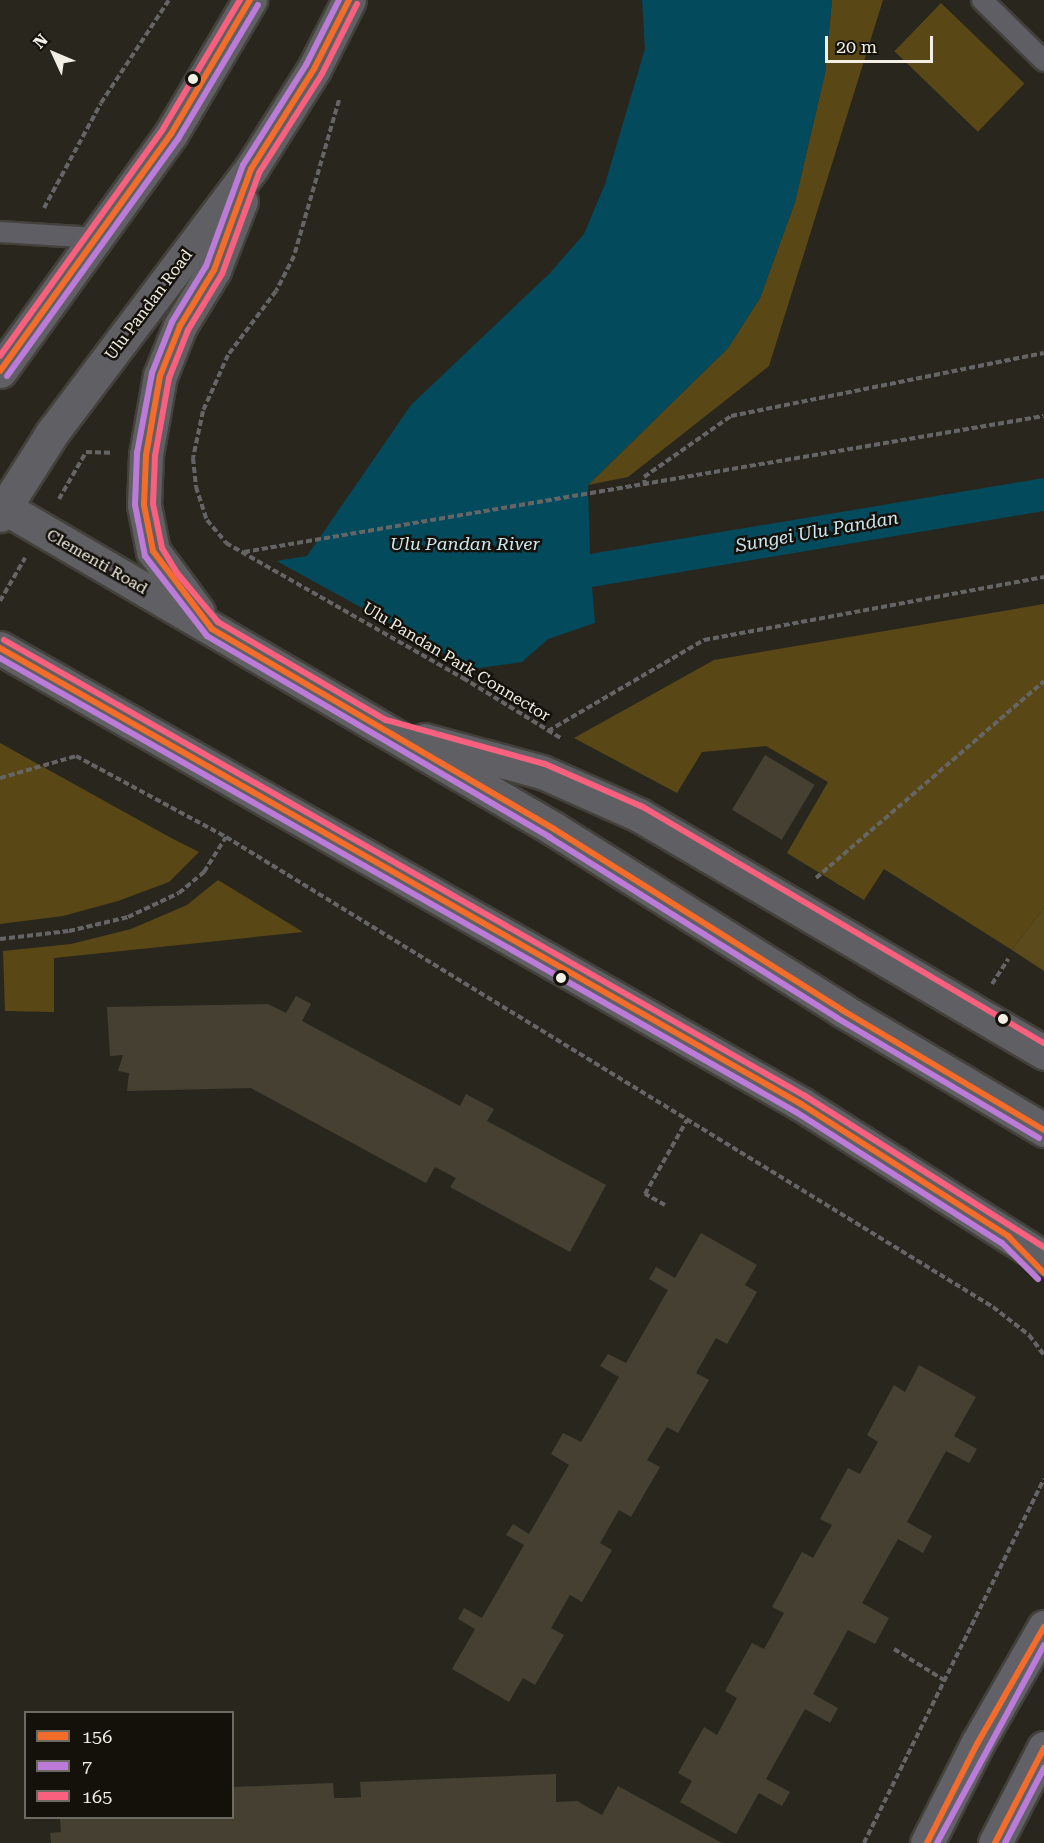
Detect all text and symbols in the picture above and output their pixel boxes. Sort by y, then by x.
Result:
north arrow [24,24,84,84]
scale bar [828,24,936,62]
text: N [30,30,52,52]
text: 20 m [836,36,877,57]
unlabelled marker [187,73,199,85]
street label: Ulu Pandan Road [101,246,197,364]
water label: Sungei Ulu Pandan [734,507,900,557]
street label: Clementi Road [43,525,151,599]
water label: Ulu Pandan River [390,533,540,555]
street label: Ulu Pandan Park Connector [359,598,553,726]
unlabelled marker [555,972,567,984]
unlabelled marker [997,1013,1009,1025]
legend [24,1711,234,1819]
text: 156 [82,1726,112,1747]
text: 7 [82,1756,92,1777]
text: 165 [82,1786,112,1807]

